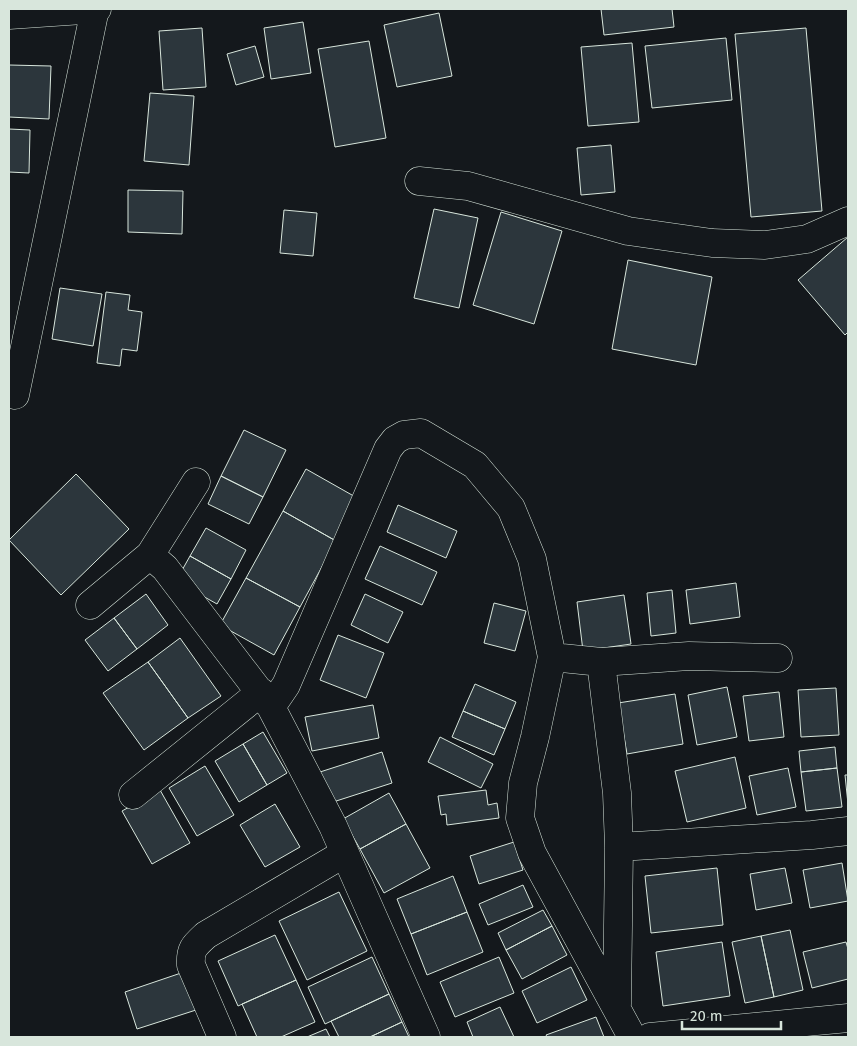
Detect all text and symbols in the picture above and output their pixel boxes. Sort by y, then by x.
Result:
scale bar [682,998,781,1030]
text: 20 m [690,1007,723,1025]

